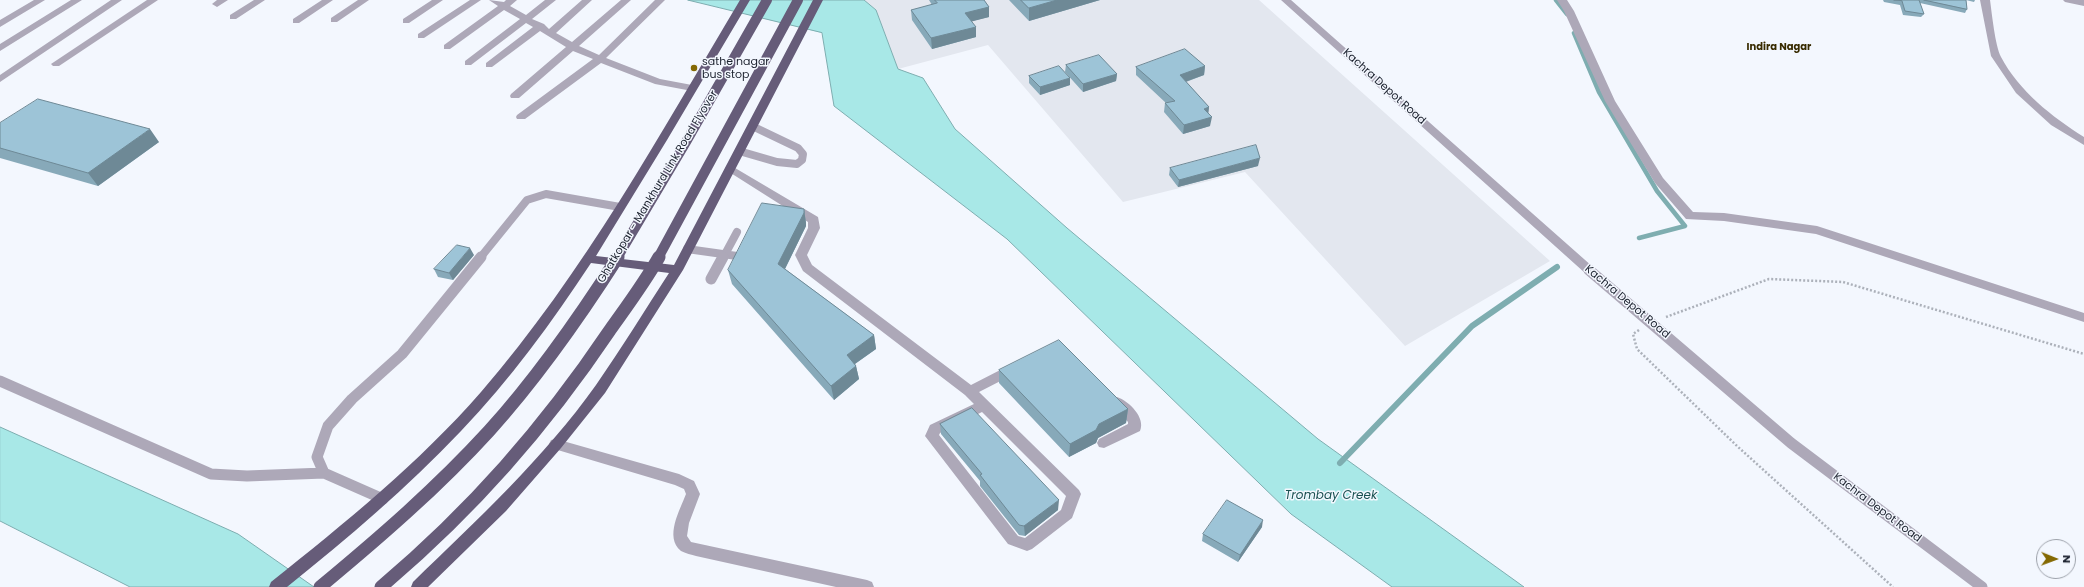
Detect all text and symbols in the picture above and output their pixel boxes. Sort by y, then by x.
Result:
district label: Indira Nagar [1747,41,1811,53]
street label: Kachra Depot Road [1340,46,1428,128]
place label: sathe nagar bus stop [702,55,769,81]
marker: sathe nagar bus stop [689,63,699,73]
street label: Ghatkopar - Mankhurd Link Road Flyover [595,88,721,286]
street label: Kachra Depot Road [1582,263,1672,341]
street label: Kachra Depot Road [1830,471,1924,545]
water label: Trombay Creek [1285,489,1377,503]
north arrow [2036,539,2076,579]
text: N [2059,555,2075,563]

